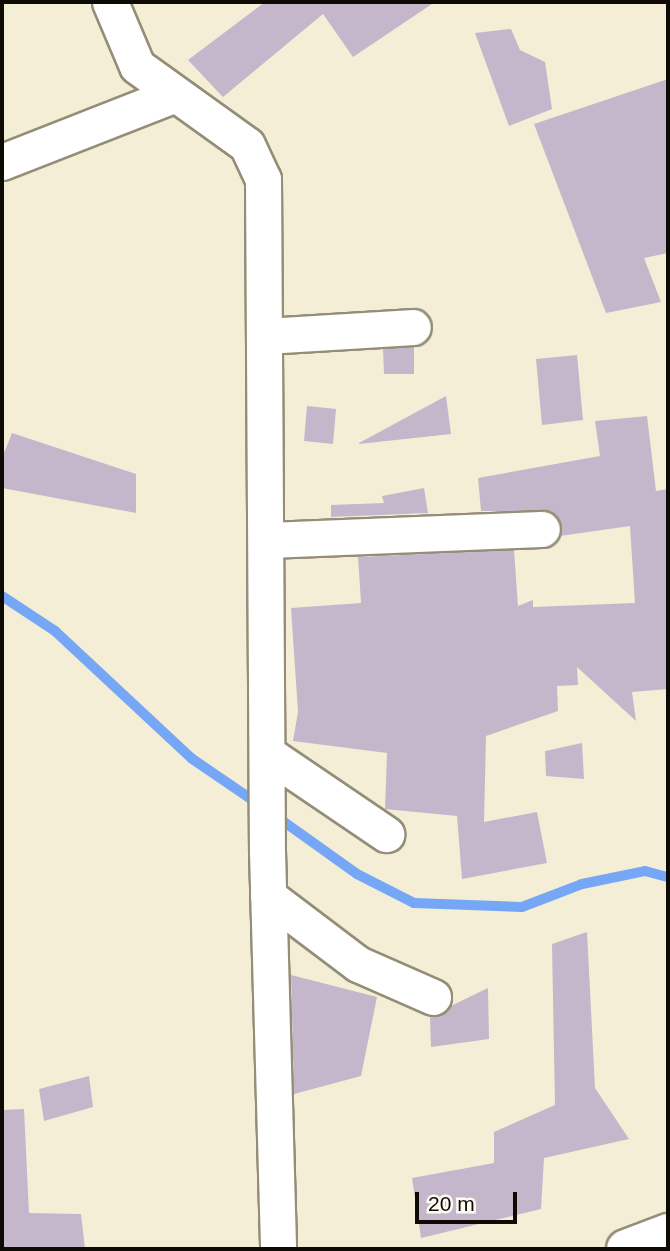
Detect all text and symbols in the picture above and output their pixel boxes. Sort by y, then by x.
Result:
scale bar [418,1178,520,1222]
text: 20 m [428,1192,475,1215]

